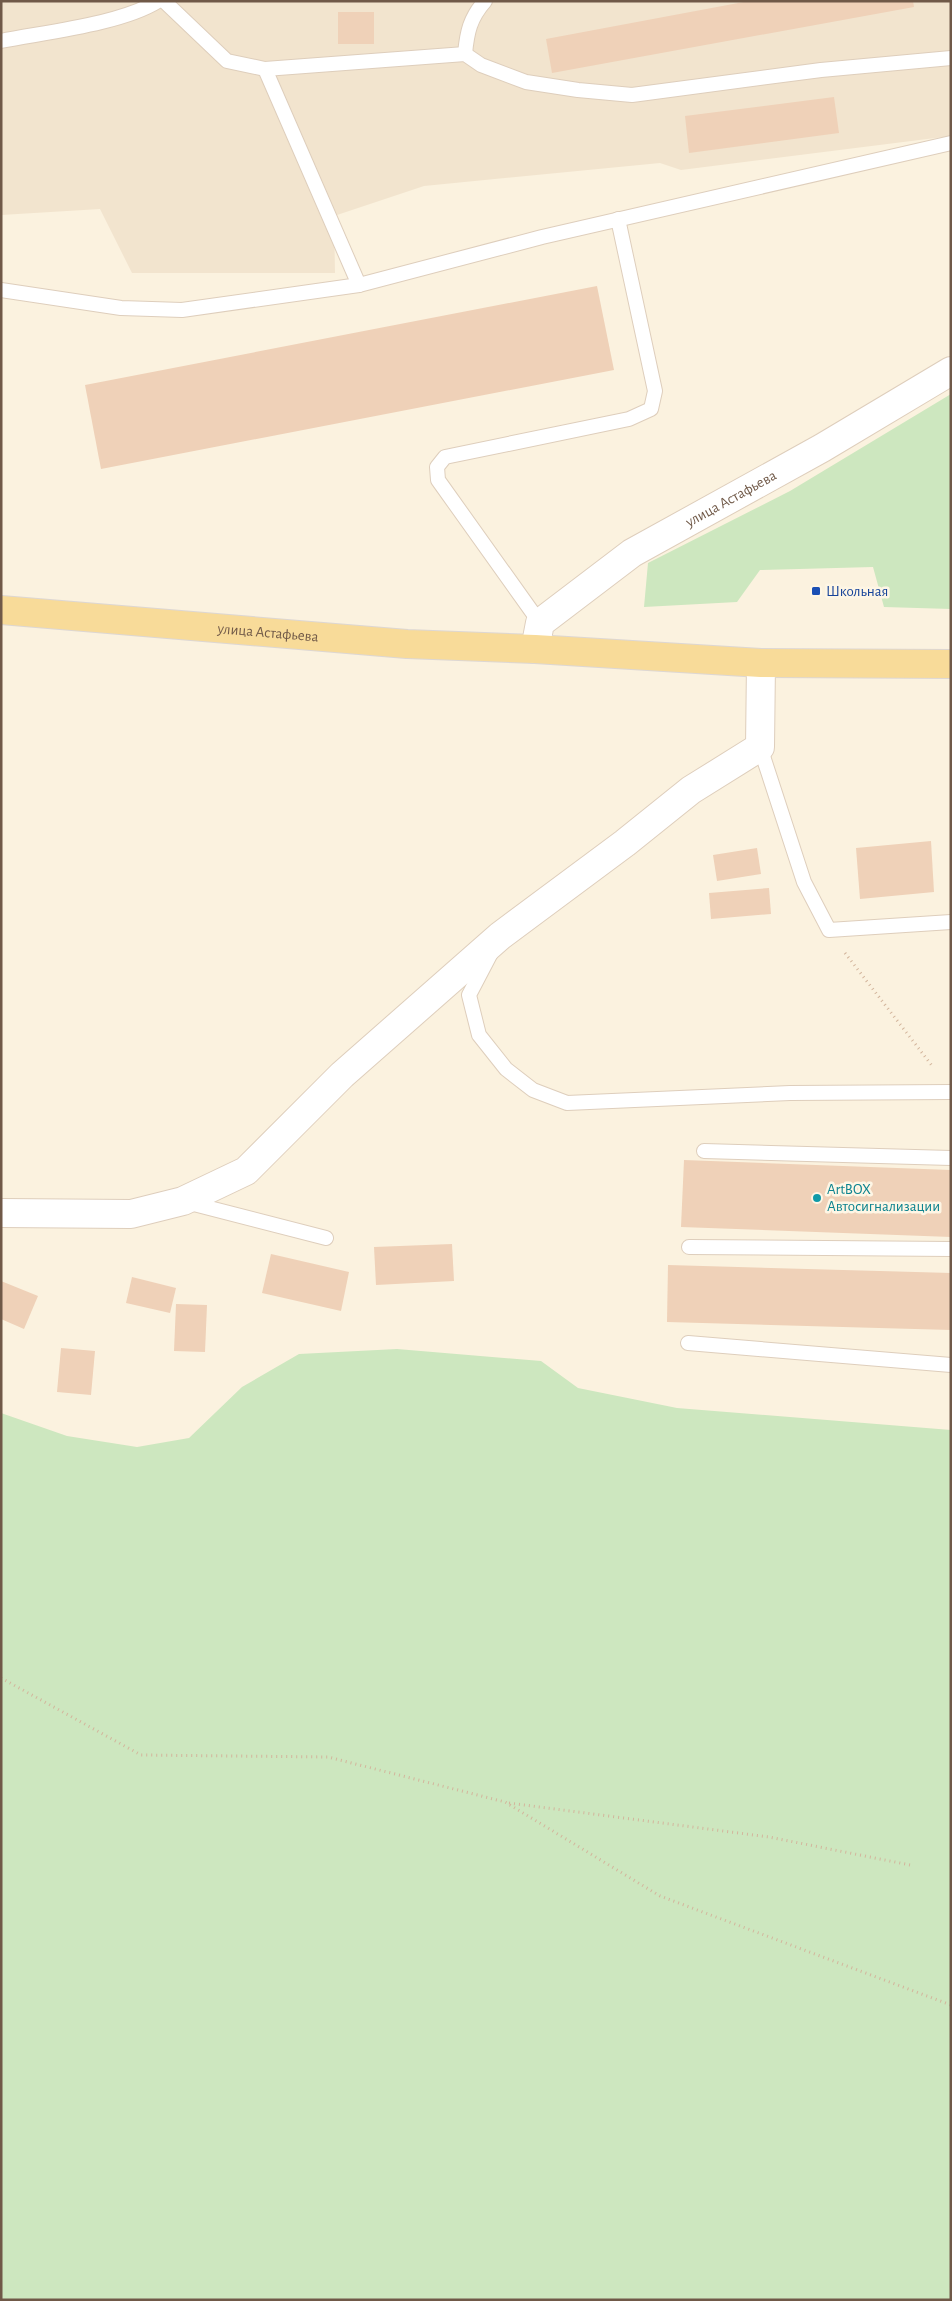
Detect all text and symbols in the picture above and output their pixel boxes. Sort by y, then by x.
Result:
street label: улица Астафьева [682,467,779,530]
place label: Школьная [826,584,888,599]
marker: Школьная [810,585,822,597]
street label: улица Астафьева [216,621,319,644]
place label: ArtBOX Автосигнализации [827,1182,940,1214]
marker: ArtBOX Автосигнализации [811,1192,823,1204]

